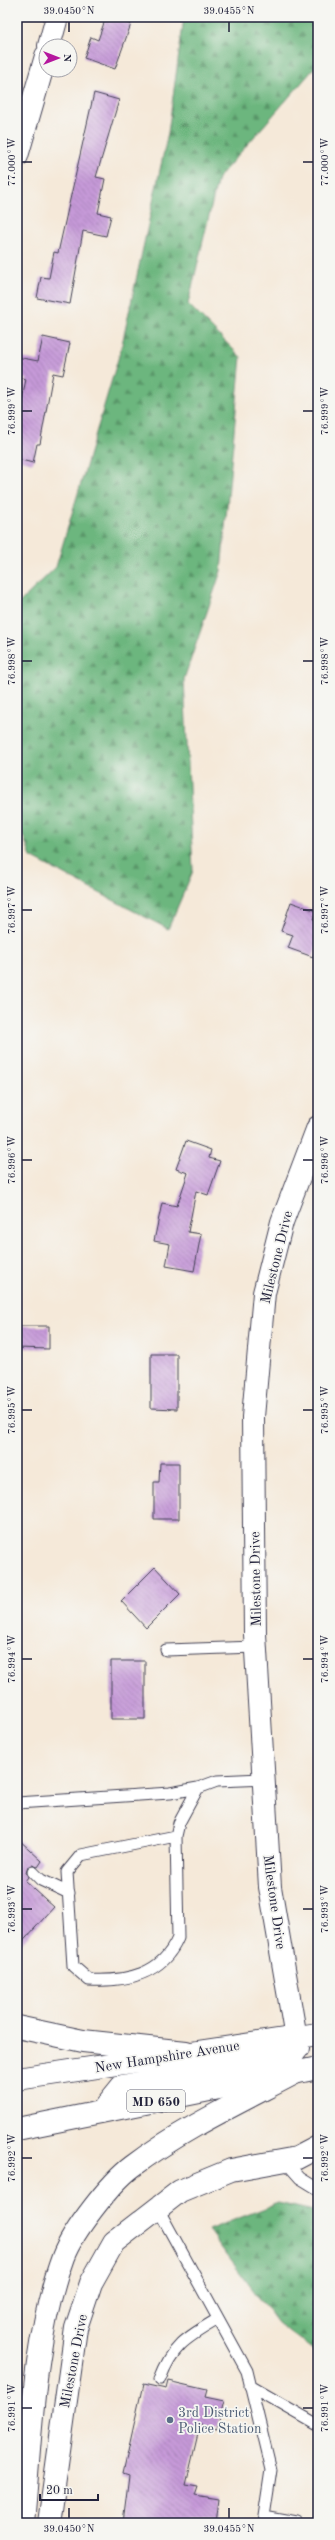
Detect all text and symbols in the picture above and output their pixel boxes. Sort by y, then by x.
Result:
text: 39.0450°N [43,6,95,16]
text: 39.0455°N [203,6,255,16]
north arrow [38,38,78,78]
text: N [61,54,72,63]
text: 77.000°W [7,138,17,186]
text: 77.000°W [320,138,330,186]
text: 76.999°W [7,387,17,435]
text: 76.999°W [320,387,330,435]
text: 76.998°W [7,637,17,685]
text: 76.998°W [320,637,330,685]
text: 76.997°W [7,886,17,934]
text: 76.997°W [320,886,330,934]
text: 76.996°W [7,1136,17,1184]
text: 76.996°W [320,1136,330,1184]
street label: Milestone Drive [259,1209,295,1305]
text: 76.995°W [7,1386,17,1434]
text: 76.995°W [320,1386,330,1434]
street label: Milestone Drive [248,1531,264,1627]
text: 76.994°W [7,1635,17,1683]
text: 76.994°W [320,1635,330,1683]
street label: Milestone Drive [260,1854,288,1950]
text: 76.993°W [7,1885,17,1933]
text: 76.993°W [320,1885,330,1933]
street label: New Hampshire Avenue [94,2039,241,2075]
road number: MD 650 [127,2090,185,2112]
text: 76.992°W [7,2134,17,2182]
text: 76.992°W [320,2134,330,2182]
street label: Milestone Drive [58,2313,90,2409]
text: 76.991°W [7,2384,17,2432]
text: 76.991°W [320,2384,330,2432]
place label: 3rd District Police Station [178,2406,262,2436]
marker: 3rd District Police Station [165,2415,175,2425]
scale bar [40,2476,98,2502]
text: 20 m [46,2485,73,2497]
text: 39.0450°N [43,2524,95,2534]
text: 39.0455°N [203,2524,255,2534]

